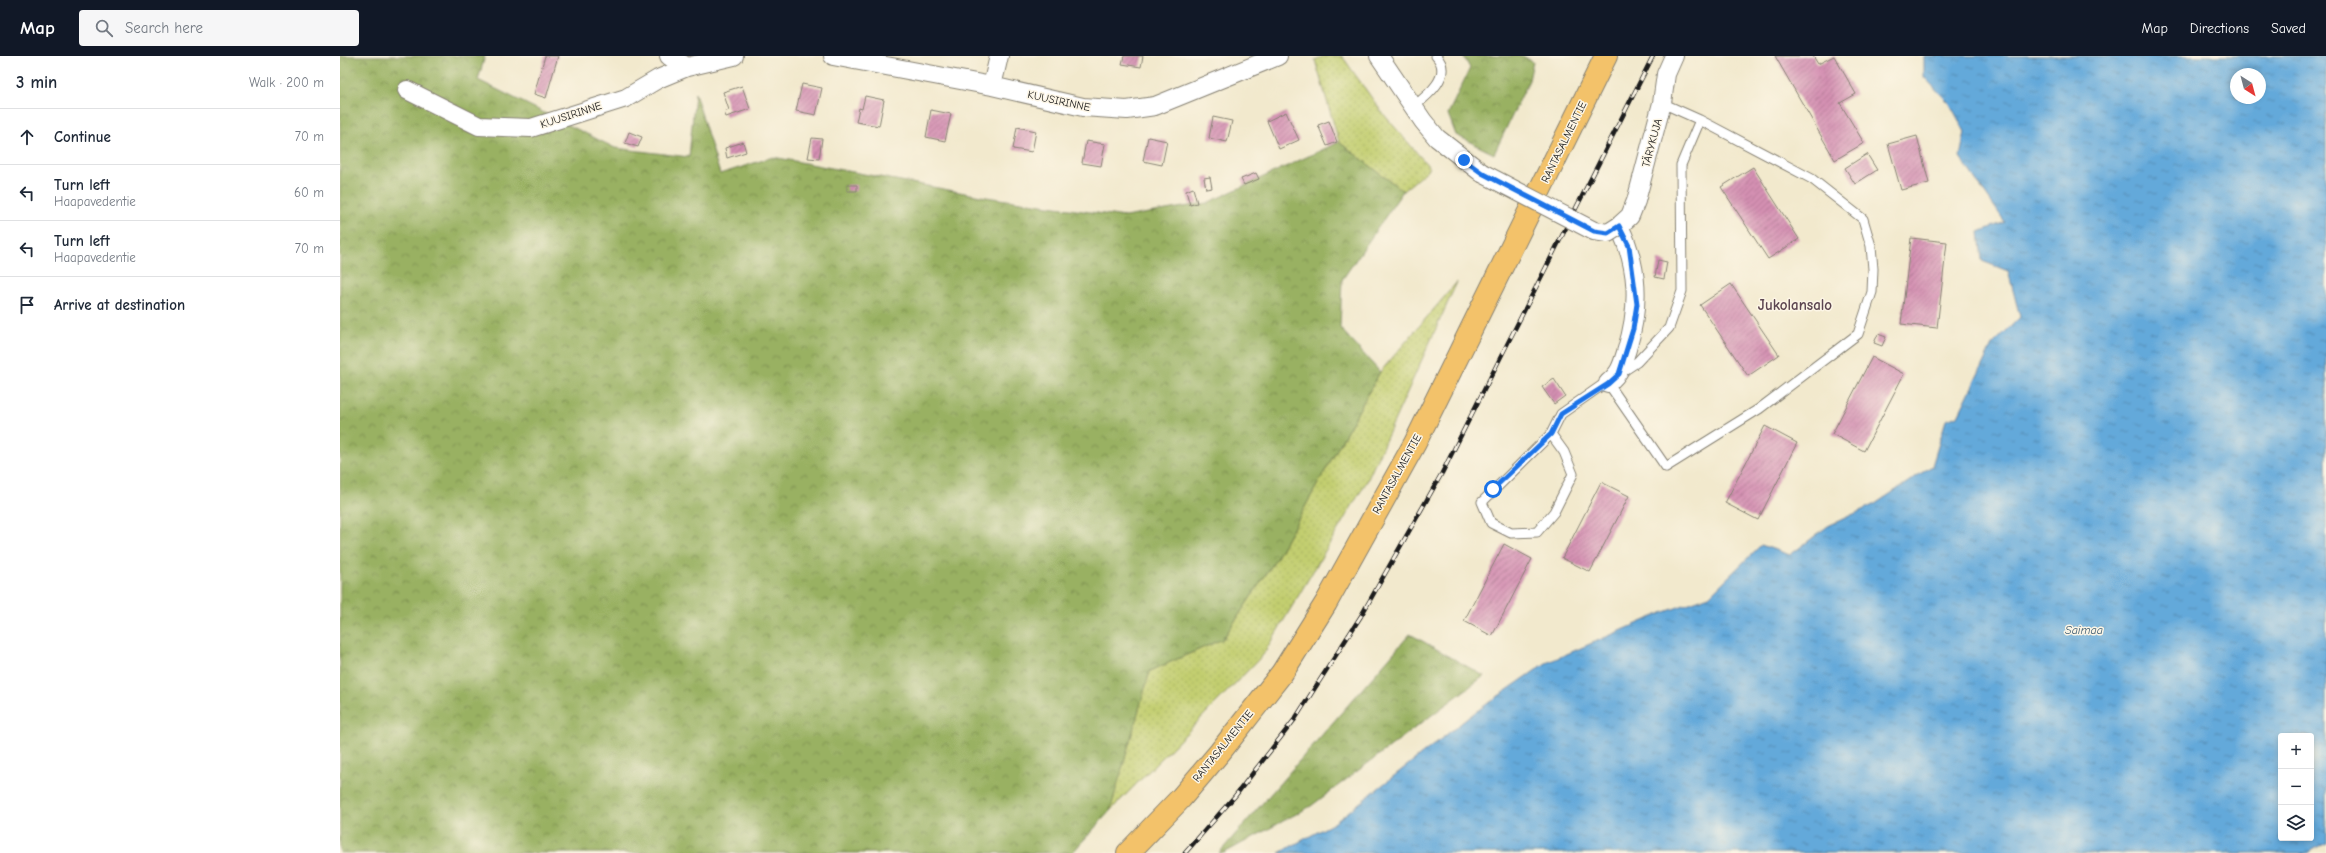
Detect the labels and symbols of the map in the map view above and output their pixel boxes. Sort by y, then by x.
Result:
north arrow [2230,68,2266,104]
street label: KUUSIRINNE [1026,88,1092,114]
street label: KUUSIRINNE [539,99,604,131]
street label: RANTASALMENTIE [1539,99,1590,185]
street label: TÄRYKUJA [1639,117,1665,169]
route end [1455,151,1473,169]
district label: Jukolansalo [1758,296,1832,314]
street label: RANTASALMENTIE [1370,432,1424,516]
route start [1484,480,1502,498]
water label: Saimaa [2065,623,2103,637]
street label: RANTASALMENTIE [1190,707,1256,785]

